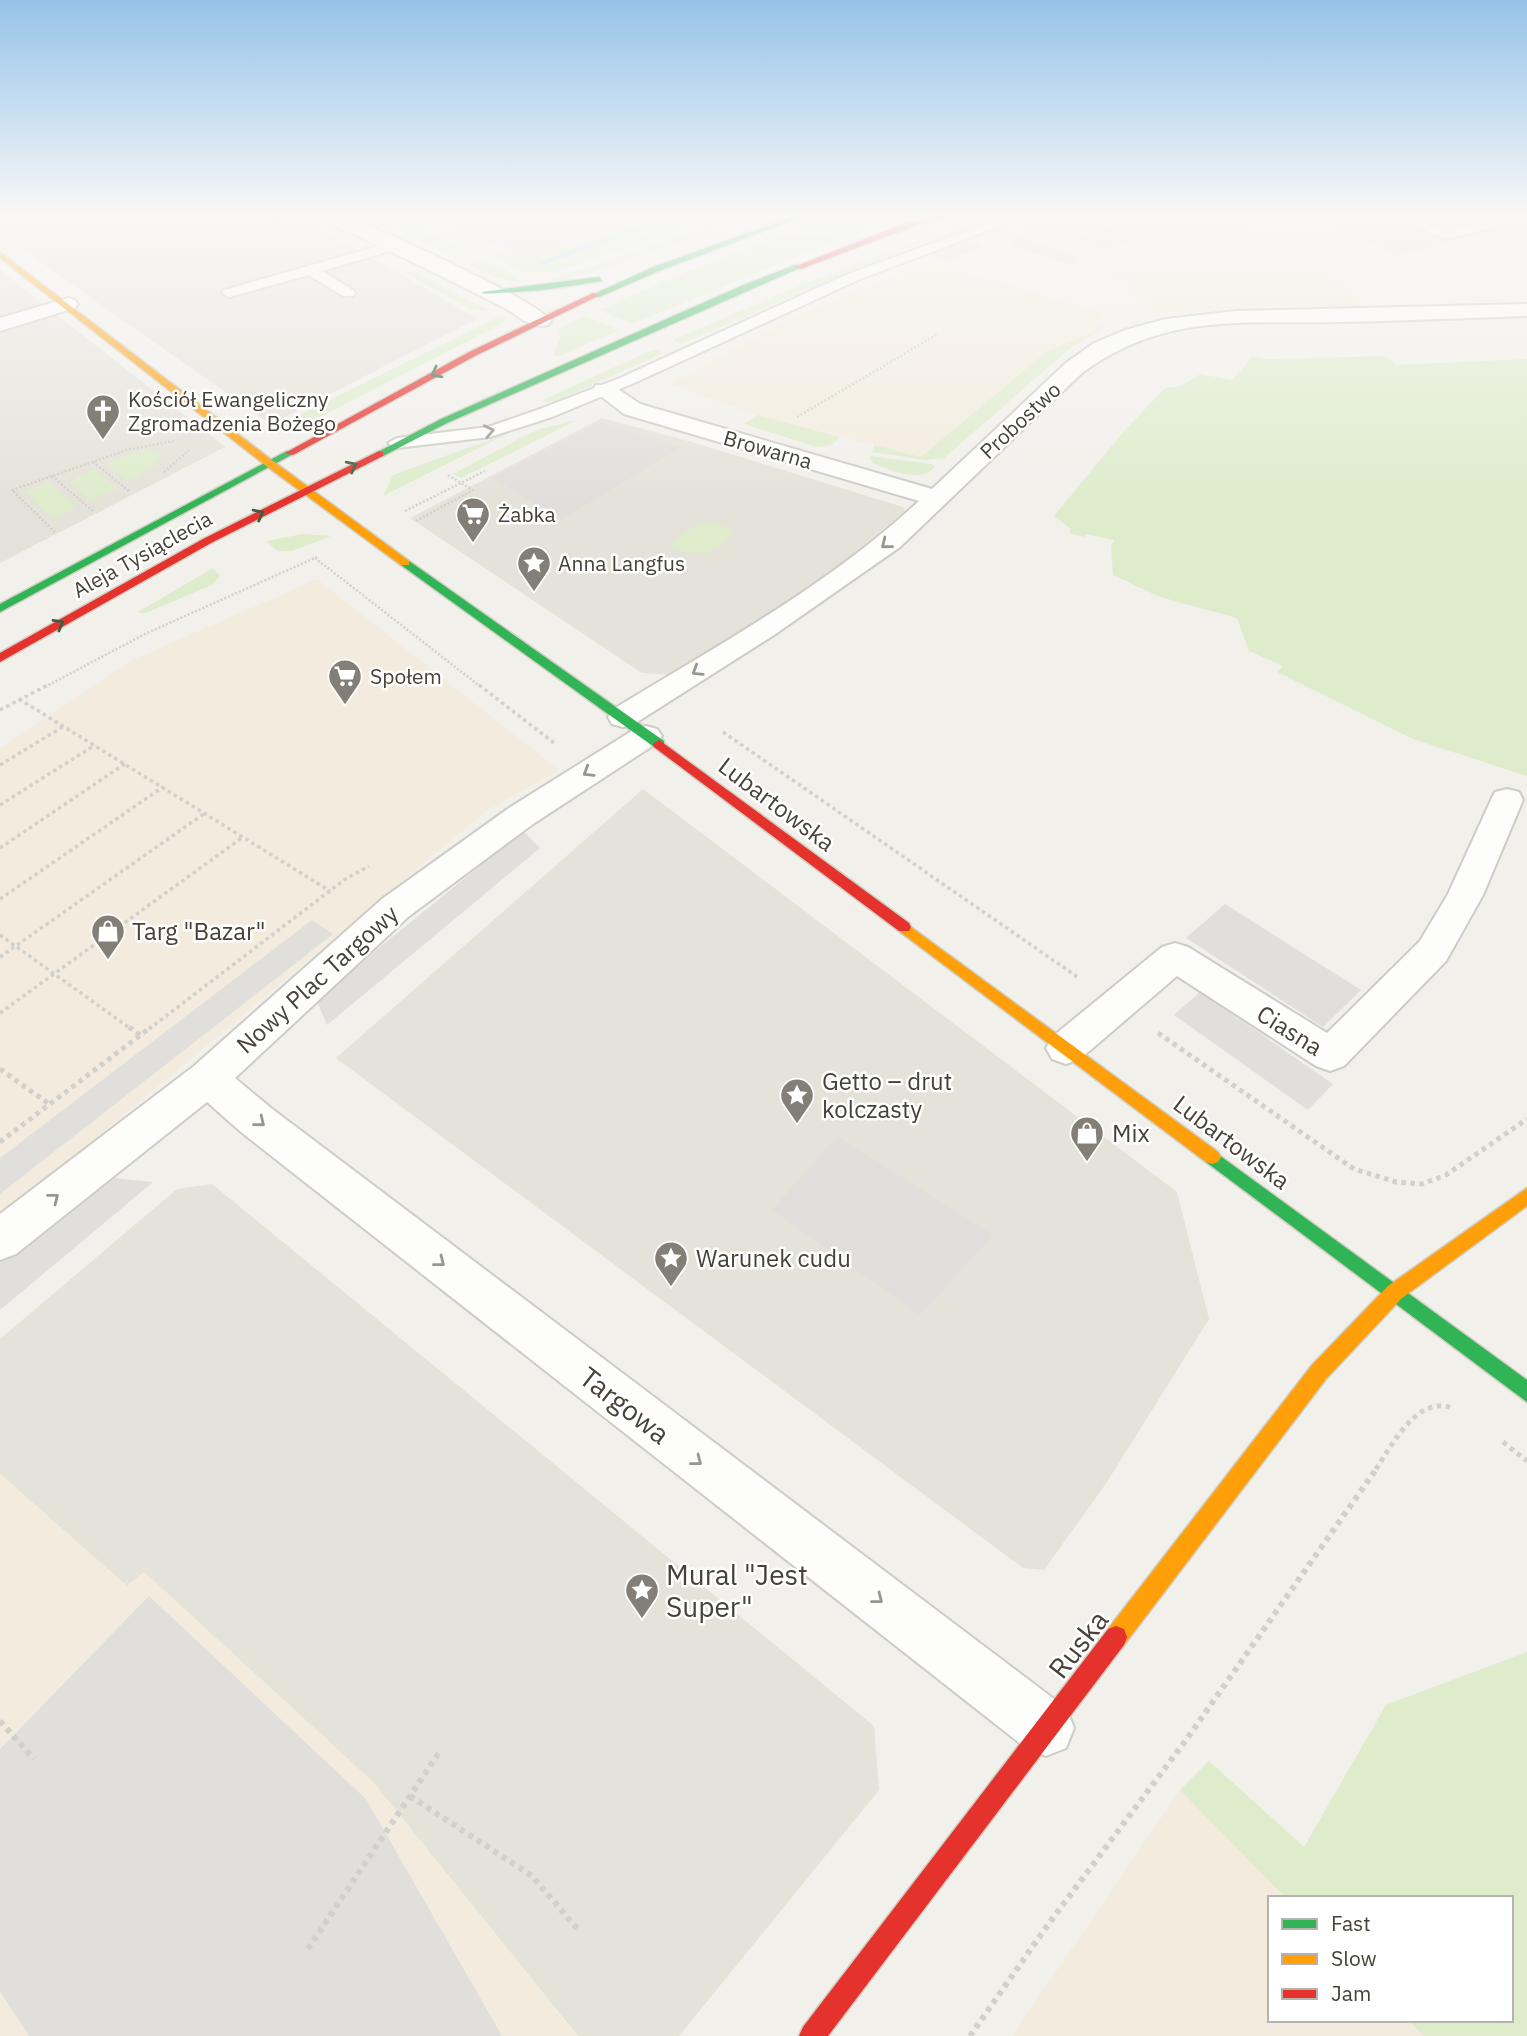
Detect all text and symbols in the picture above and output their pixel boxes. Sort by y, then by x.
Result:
one-way arrow [431,365,443,378]
street label: Probostwo [973,375,1067,465]
place label: Kościół Ewangeliczny Zgromadzenia Bożego [128,385,336,437]
church icon: Kościół Ewangeliczny Zgromadzenia Bożego [84,392,122,441]
street label: Browarna [720,423,816,475]
one-way arrow [483,425,495,440]
one-way arrow [345,461,357,475]
supermarket icon: Żabka [454,495,492,544]
place label: Żabka [498,500,556,528]
street label: Aleja Tysiąclecia [67,504,217,604]
one-way arrow [251,509,264,523]
one-way arrow [882,536,895,548]
place icon: Anna Langfus [515,544,553,593]
place label: Anna Langfus [558,549,685,577]
one-way arrow [52,619,65,632]
supermarket icon: Społem [326,657,364,706]
place label: Społem [370,662,442,690]
one-way arrow [692,662,705,675]
street label: Lubartowska [712,750,842,858]
one-way arrow [583,764,596,777]
street label: Nowy Plac Targowy [229,898,405,1060]
shop icon: Targ "Bazar" [89,912,127,961]
place label: Targ "Bazar" [132,915,266,947]
street label: Ciasna [1251,997,1329,1063]
place label: Getto – drut kolczasty [822,1065,952,1125]
place icon: Getto – drut kolczasty [778,1076,816,1125]
street label: Lubartowska [1167,1088,1297,1196]
one-way arrow [252,1114,264,1127]
shop icon: Mix [1068,1114,1106,1163]
place label: Mix [1112,1117,1150,1149]
one-way arrow [46,1193,59,1206]
place icon: Warunek cudu [652,1239,690,1288]
place label: Warunek cudu [696,1242,851,1274]
one-way arrow [432,1253,444,1266]
street label: Targowa [572,1358,678,1452]
one-way arrow [690,1452,702,1465]
place label: Mural "Jest Super" [666,1556,808,1625]
place icon: Mural "Jest Super" [623,1571,661,1620]
one-way arrow [870,1591,882,1604]
street label: Ruska [1040,1602,1116,1686]
legend [1268,1896,1513,2022]
text: Fast [1331,1909,1371,1937]
text: Slow [1331,1944,1377,1972]
text: Jam [1331,1979,1371,2007]

